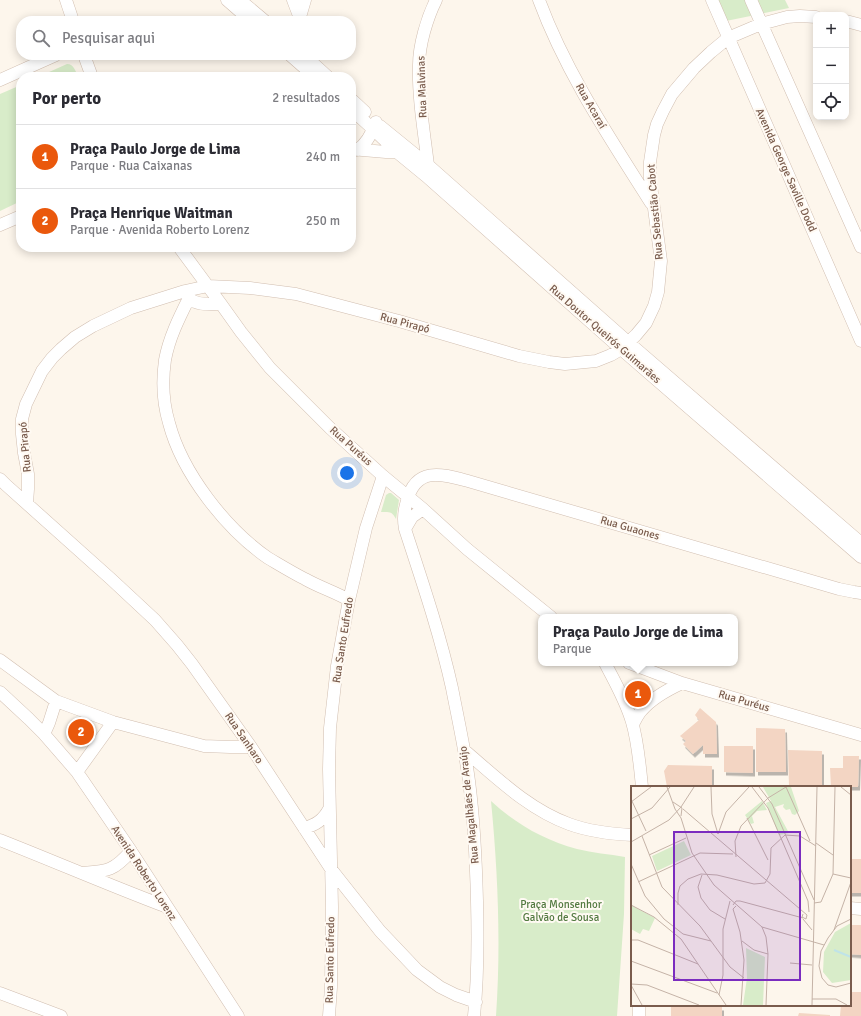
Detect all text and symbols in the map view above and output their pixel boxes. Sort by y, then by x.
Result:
map controls [813,12,849,120]
button: + [813,12,849,48]
search box [16,16,356,60]
icon: search [30,27,52,49]
text: Pesquisar aqui [62,29,155,47]
button: − [813,48,849,84]
street label: Rua Malvinas [414,56,430,118]
street label: Rua Acaraí [573,81,609,131]
button: locate [813,84,849,120]
text: Por perto [32,88,101,109]
text: 2 resultados [272,90,340,106]
street label: Avenida George Saville Dodd [753,106,819,234]
text: Praça Paulo Jorge de Lima [70,140,241,158]
text: 1 [41,149,49,165]
text: 240 m [306,149,340,165]
text: Parque · Rua Caixanas [70,158,192,174]
street label: Rua Sebastião Cabot [644,163,666,260]
text: Praça Henrique Waitman [70,204,233,222]
text: 2 [41,213,49,229]
text: 250 m [306,213,340,229]
text: Parque · Avenida Roberto Lorenz [70,222,249,238]
street label: Rua Doutor Queirós Guimarães [546,282,664,386]
street label: Rua Pirapó [379,310,431,336]
street label: Rua Pirapó [16,421,34,473]
street label: Rua Puréus [327,424,375,469]
your location [337,463,357,483]
street label: Rua Guaones [599,513,661,543]
street label: Rua Santo Eufredo [330,596,356,684]
popup [538,614,738,666]
text: Praça Paulo Jorge de Lima [553,623,723,641]
text: Parque [553,641,592,657]
pin: 1 [625,679,651,709]
street label: Rua Puréus [717,687,771,715]
street label: Rua Sanharo [222,710,266,766]
pin: 2 [68,717,94,747]
street label: Rua Magalhães de Araújo [456,745,482,865]
inset map [631,786,851,1006]
street label: Avenida Roberto Lorenz [108,823,180,923]
park label: Praça Monsenhor Galvão de Sousa [520,898,602,924]
street label: Rua Santo Eufredo [323,916,337,1004]

